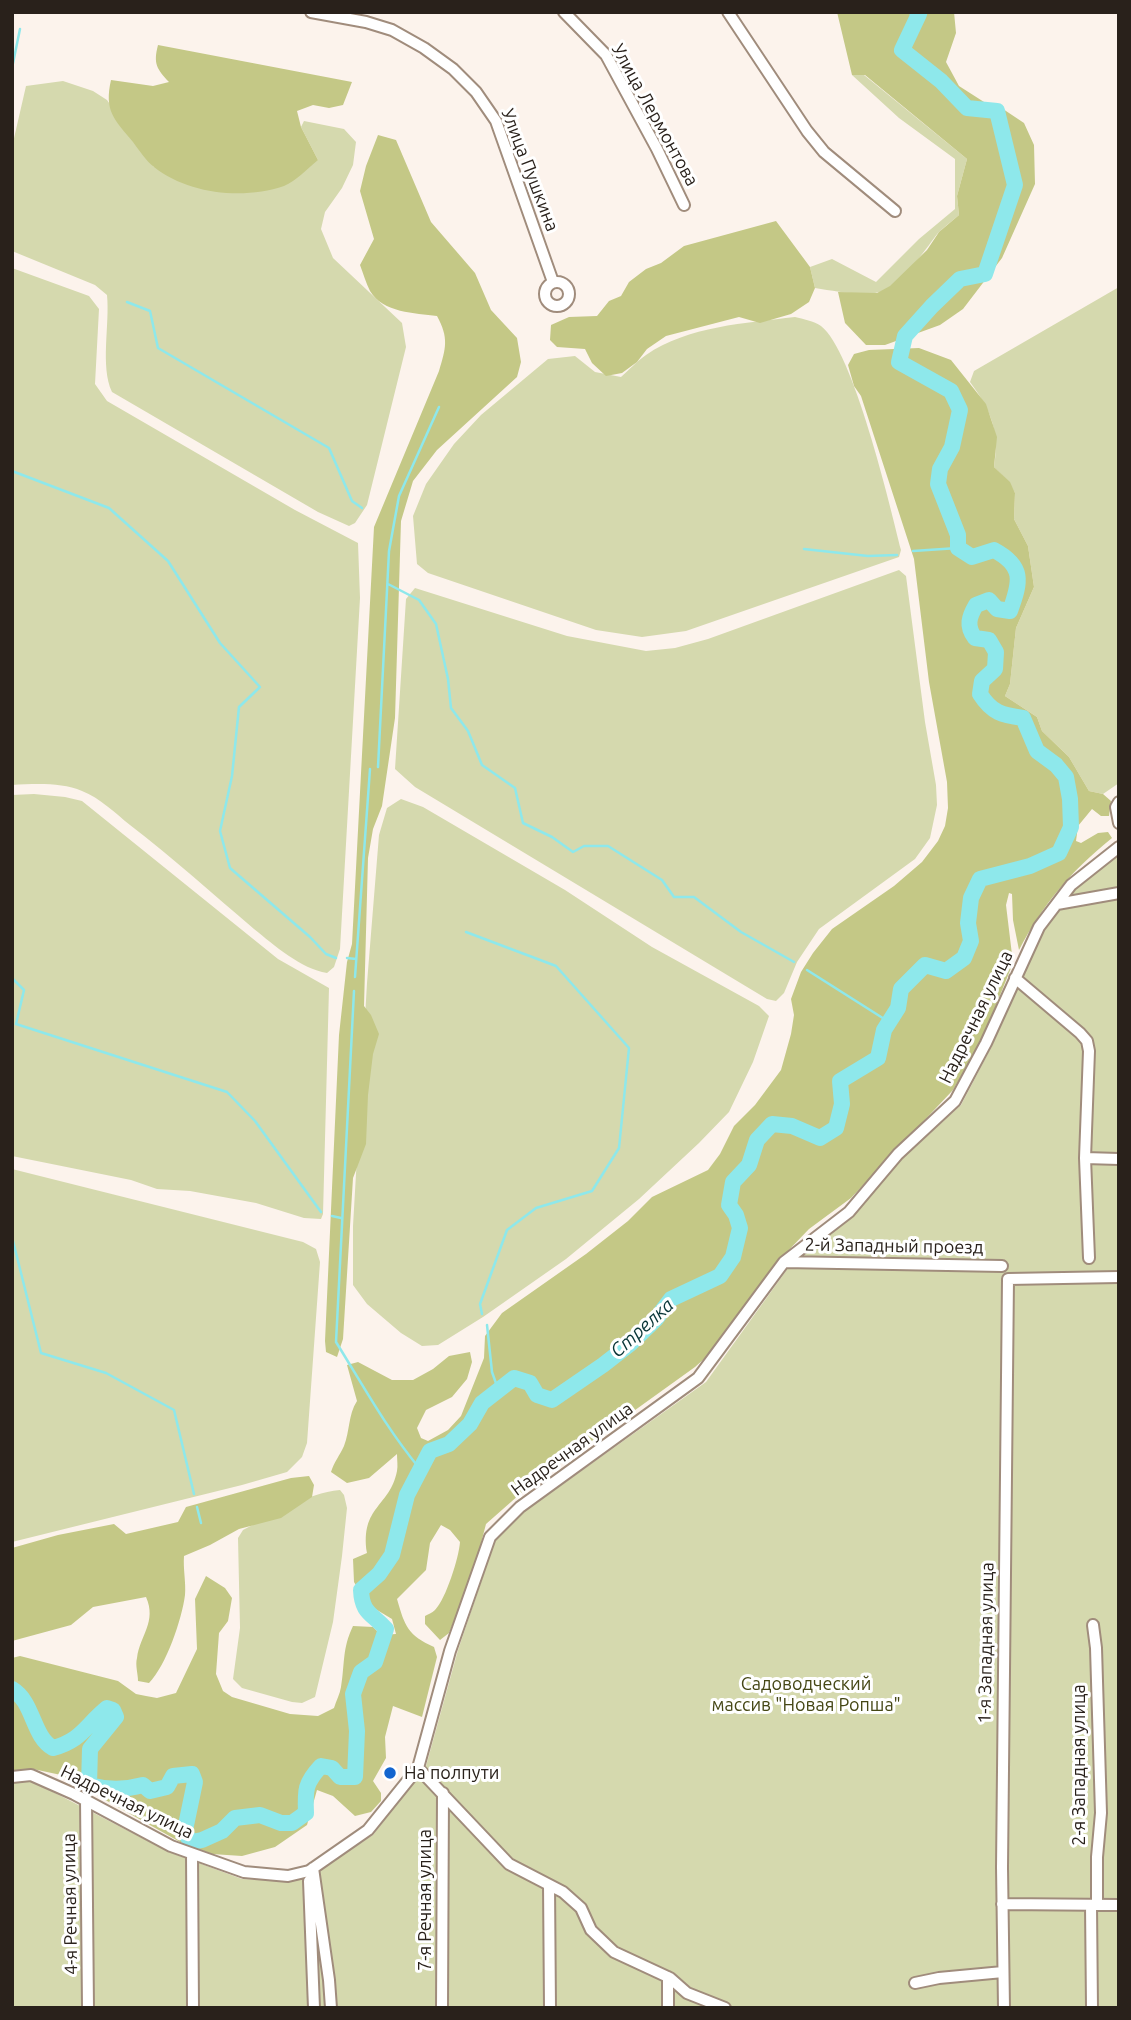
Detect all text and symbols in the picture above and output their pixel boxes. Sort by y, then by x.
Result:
street label: Улица Лермонтова [607,40,703,190]
street label: Улица Пушкина [497,106,563,234]
street label: Надречная улица [934,947,1018,1087]
street label: 2-й Западный проезд [804,1234,984,1258]
water label: Стрелка [606,1294,678,1362]
street label: Надречная улица [507,1398,637,1500]
street label: 1-я Западная улица [974,1562,998,1724]
park label: Садоводческий массив "Новая Ропша" [711,1673,901,1716]
street label: 2-я Западная улица [1068,1684,1090,1846]
street label: Надречная улица [57,1760,197,1844]
place label: На полпути [404,1762,499,1784]
marker: На полпути [382,1765,398,1781]
street label: 7-я Речная улица [414,1829,436,1971]
street label: 4-я Речная улица [58,1833,82,1975]

